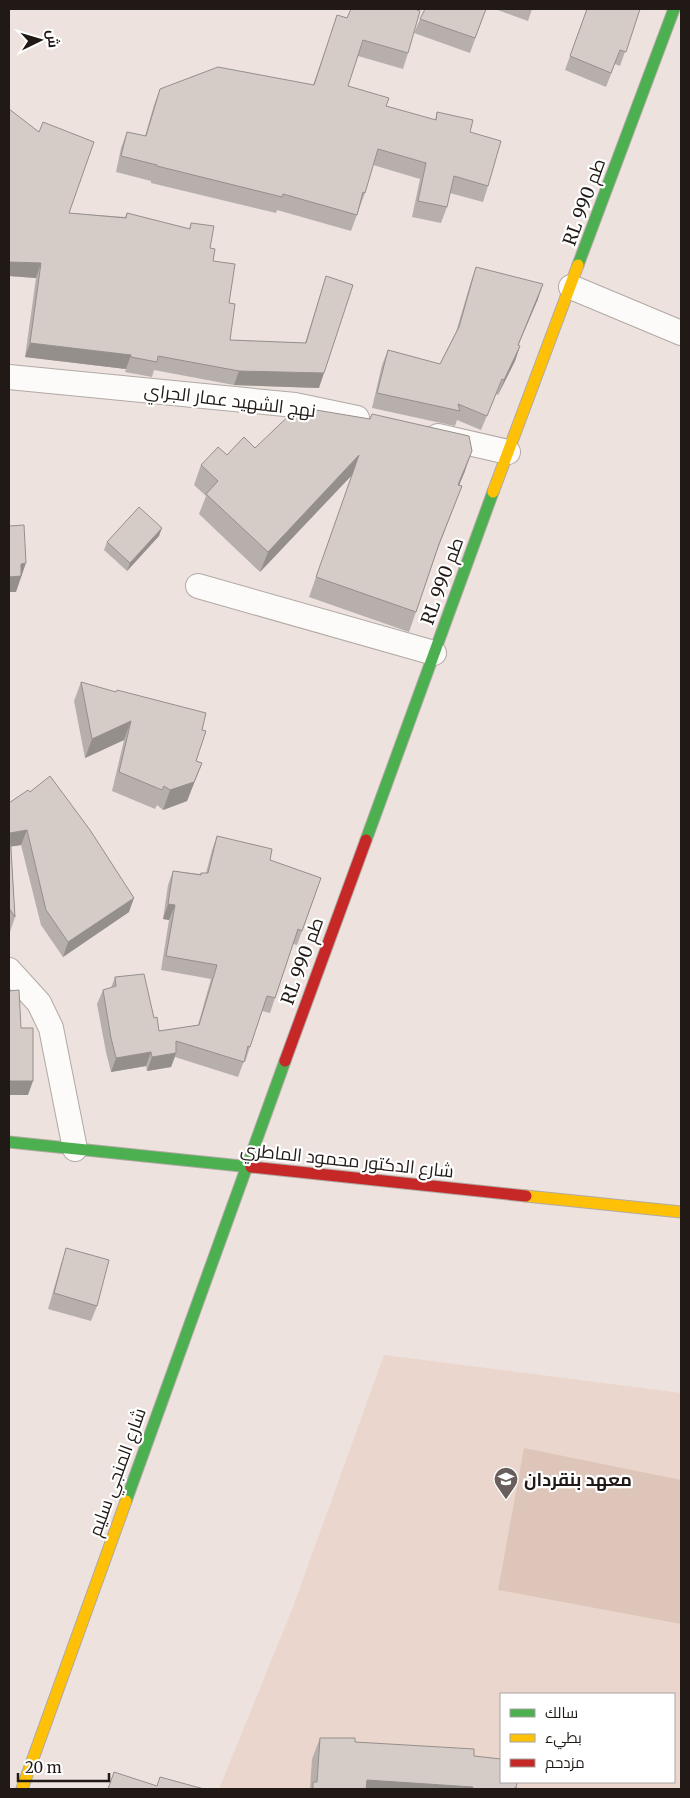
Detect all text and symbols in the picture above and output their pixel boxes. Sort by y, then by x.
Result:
north arrow [15,15,65,65]
text: ش [43,29,63,49]
street label: RL طم 990 [558,155,611,249]
street label: نهج الشهيد عمار الجراي [143,378,317,425]
street label: RL طم 990 [416,534,469,628]
street label: RL طم 990 [276,914,329,1008]
street label: شارع الدكتور محمود الماطري [239,1137,455,1186]
street label: شارع المنجي سليم [83,1405,154,1540]
school or university icon: معهد بنقردان [493,1466,519,1500]
place label: معهد بنقردان [524,1468,632,1491]
legend [500,1693,675,1783]
text: سالك [545,1703,578,1722]
text: بطيء [545,1728,582,1750]
scale bar [18,1750,109,1782]
text: مزدحم [545,1753,585,1773]
text: 20 m [25,1758,62,1777]

